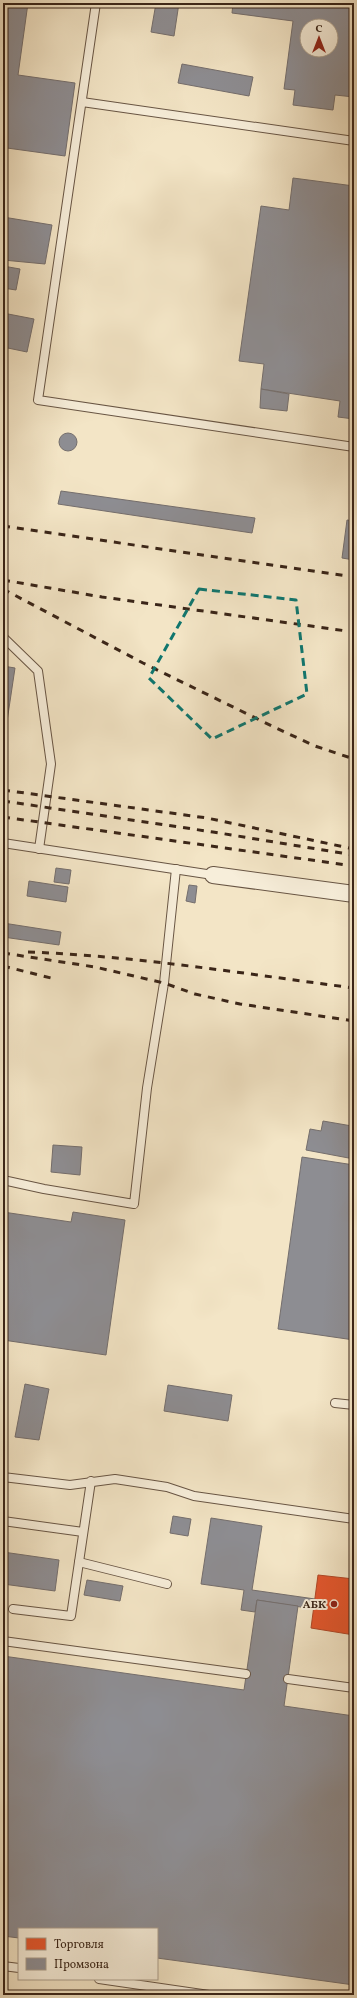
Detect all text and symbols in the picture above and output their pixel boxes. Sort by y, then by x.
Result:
north arrow [299,18,339,58]
text: С [315,22,323,37]
place label: АБК [303,1598,326,1613]
marker: АБК [329,1599,339,1609]
legend [18,1928,158,1980]
text: Торговля [54,1937,104,1953]
text: Промзона [54,1957,109,1973]

